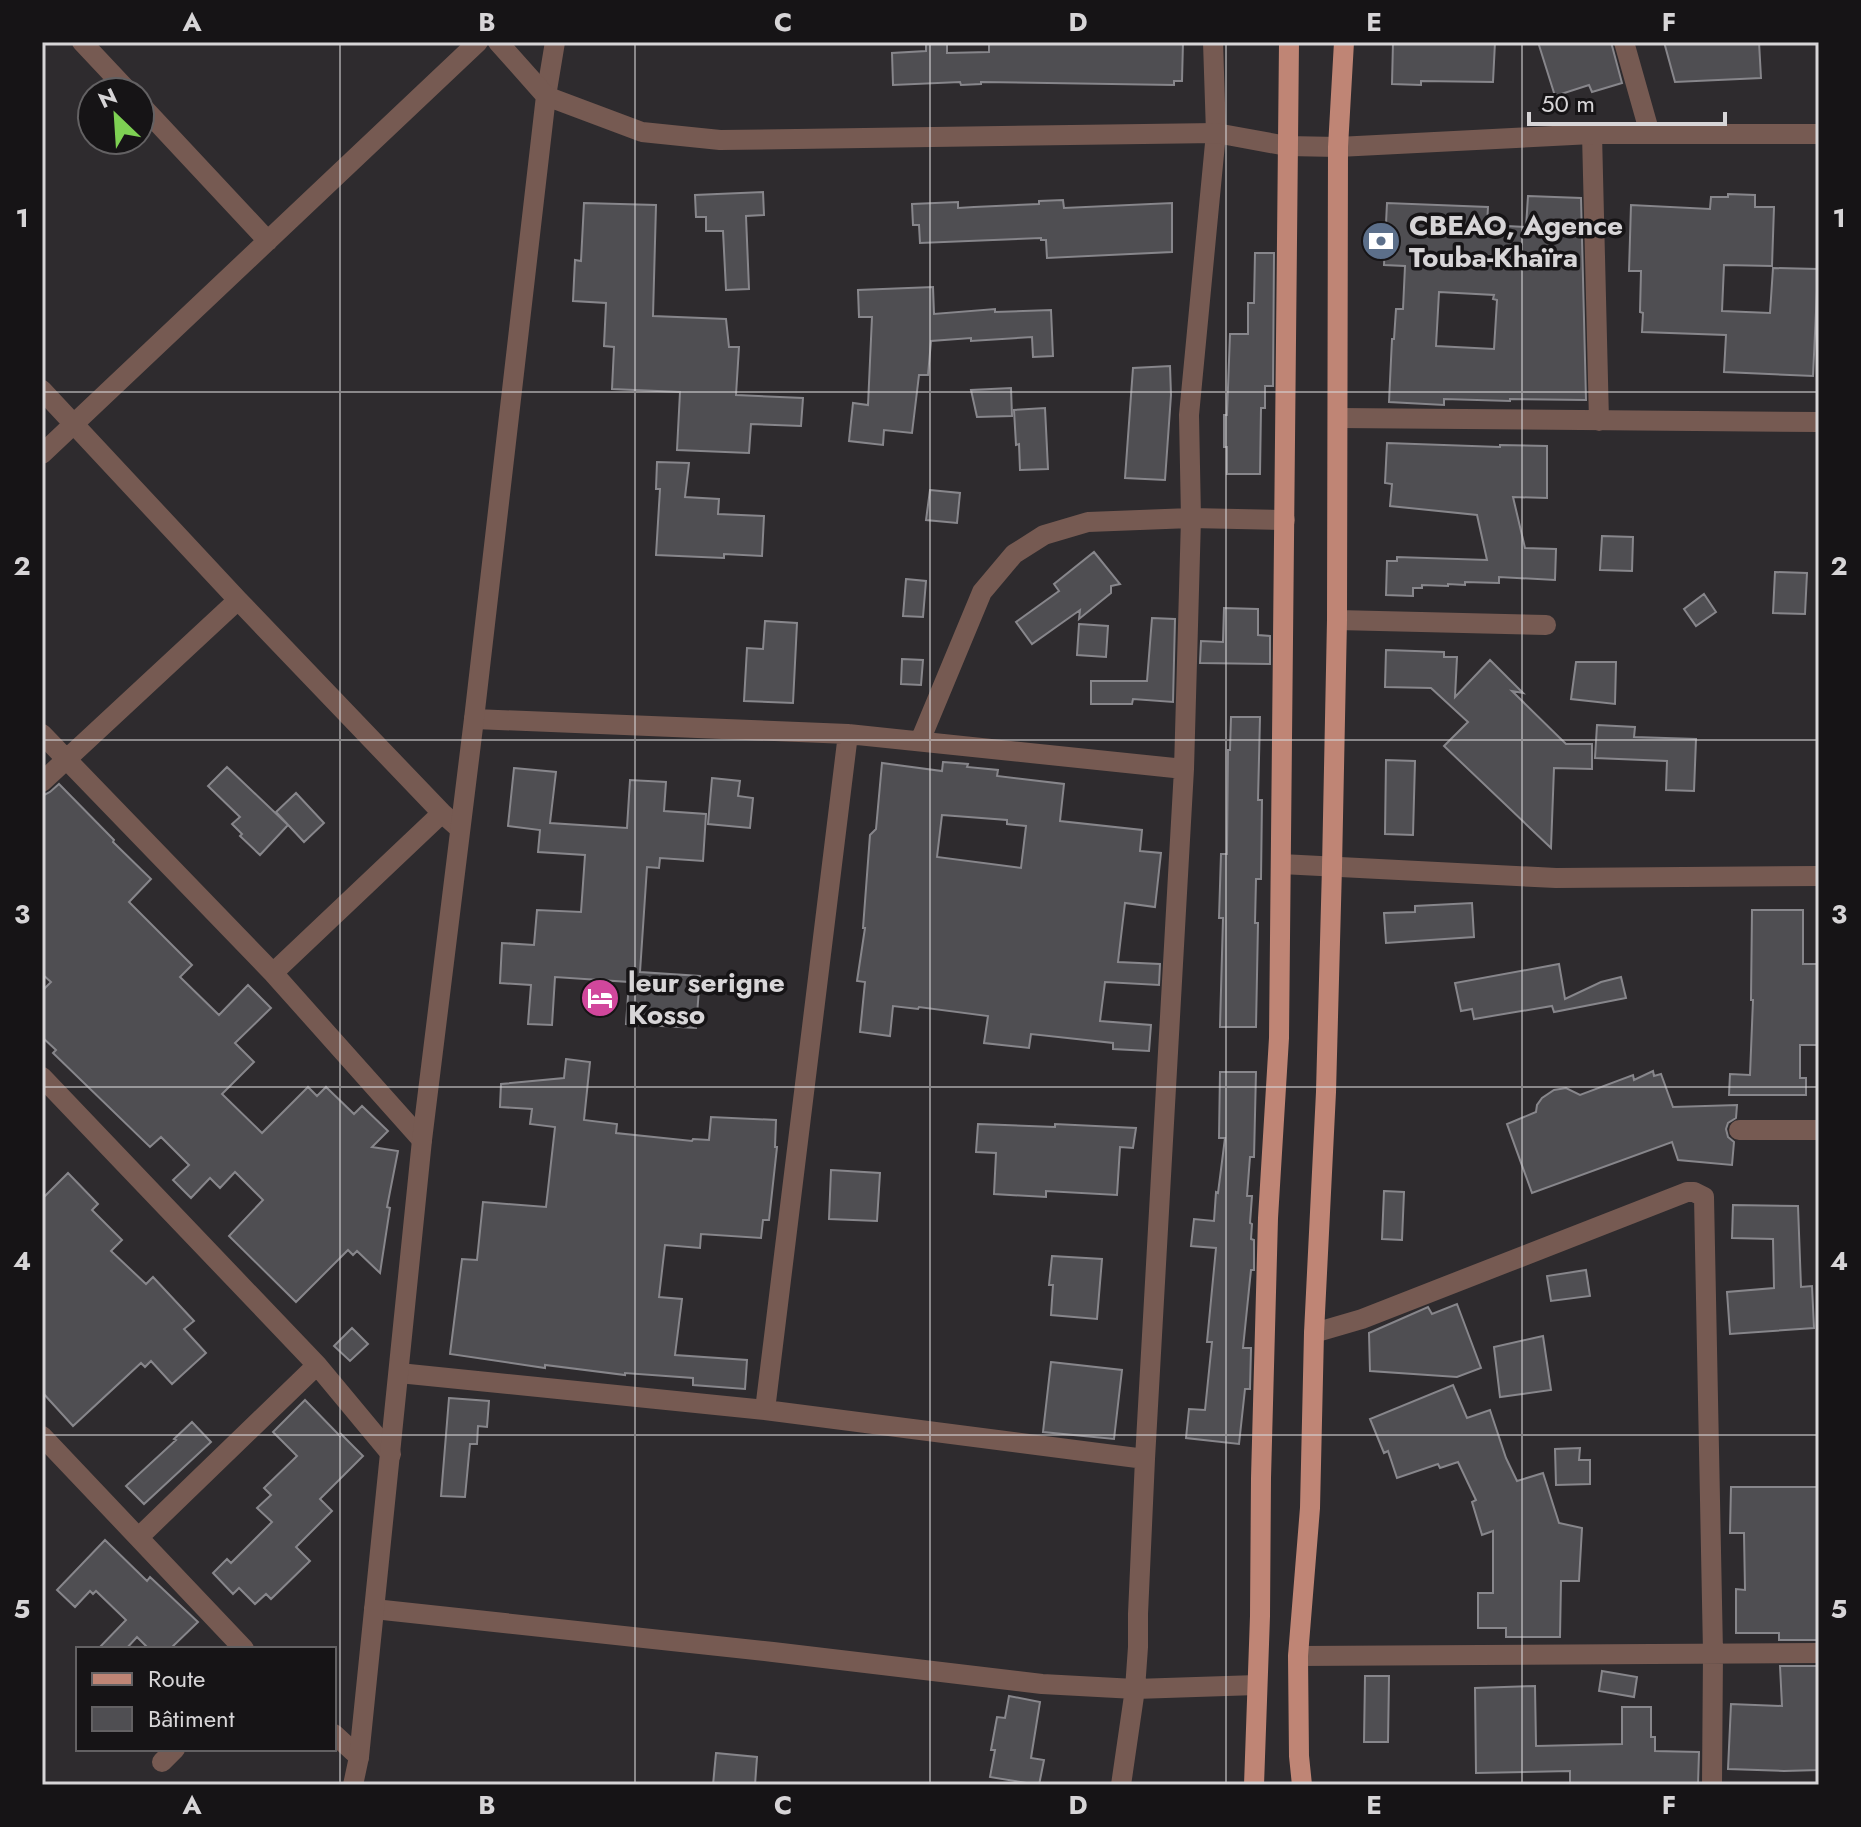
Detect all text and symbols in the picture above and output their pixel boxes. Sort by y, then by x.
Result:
text: A [181,3,202,41]
text: B [478,3,496,41]
text: C [774,3,792,41]
text: D [1068,3,1088,41]
text: E [1366,3,1382,41]
text: F [1662,3,1676,41]
north arrow [76,76,156,156]
scale bar [1529,76,1725,126]
text: N [93,80,122,116]
text: 50 m [1541,86,1595,121]
text: 1 [15,199,29,237]
text: 1 [1832,199,1846,237]
place label: CBEAO, Agence Touba-Khaïra [1409,205,1623,278]
bank icon: CBEAO, Agence Touba-Khaïra [1360,220,1402,262]
text: 2 [13,547,31,585]
text: 2 [1830,547,1848,585]
text: 3 [14,895,30,933]
text: 3 [1831,895,1847,933]
place label: leur serigne Kosso [628,962,785,1035]
hotel icon: leur serigne Kosso [579,977,621,1019]
text: 4 [13,1242,31,1280]
text: 4 [1830,1242,1848,1280]
text: 5 [14,1590,30,1628]
text: 5 [1831,1590,1847,1628]
legend [76,1647,336,1751]
text: Route [148,1661,205,1696]
text: Bâtiment [148,1701,235,1736]
text: A [181,1786,202,1824]
text: B [478,1786,496,1824]
text: C [774,1786,792,1824]
text: D [1068,1786,1088,1824]
text: E [1366,1786,1382,1824]
text: F [1662,1786,1676,1824]

